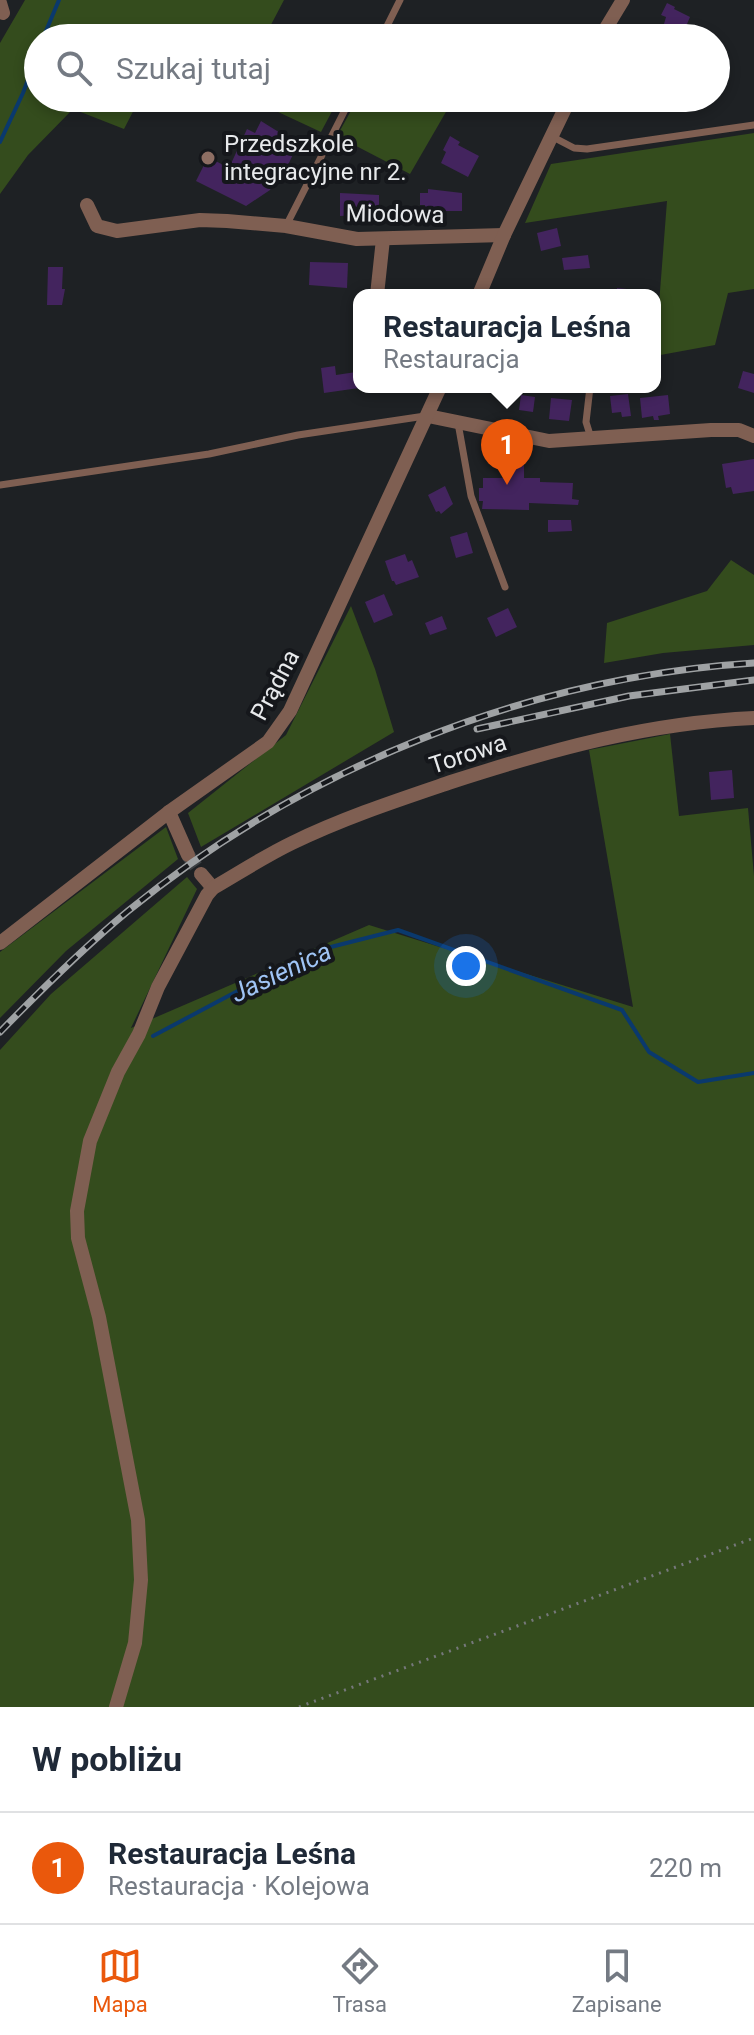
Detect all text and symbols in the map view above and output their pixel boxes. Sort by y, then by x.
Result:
search box [24,24,730,112]
icon: search [52,46,96,90]
text: Szukaj tutaj [116,51,271,86]
place label: Przedszkole integracyjne nr 2. [224,130,407,186]
marker: Przedszkole integracyjne nr 2. [199,149,217,167]
street label: Miodowa [345,199,445,229]
popup [353,289,661,393]
text: Restauracja Leśna [383,309,631,344]
text: Restauracja [383,344,520,374]
pin: 1 [481,419,533,485]
street label: Prądna [245,645,305,725]
street label: Torowa [426,728,510,780]
water label: Jasienica [226,936,336,1008]
your location [446,946,486,986]
text: W pobliżu [32,1739,182,1779]
text: Restauracja Leśna [108,1836,356,1871]
text: 1 [51,1853,65,1883]
text: 220 m [649,1853,722,1883]
text: Restauracja · Kolejowa [108,1871,370,1901]
tab: Mapa [92,1944,148,2017]
tab: Trasa [332,1944,387,2017]
tab: Zapisane [572,1944,662,2017]

